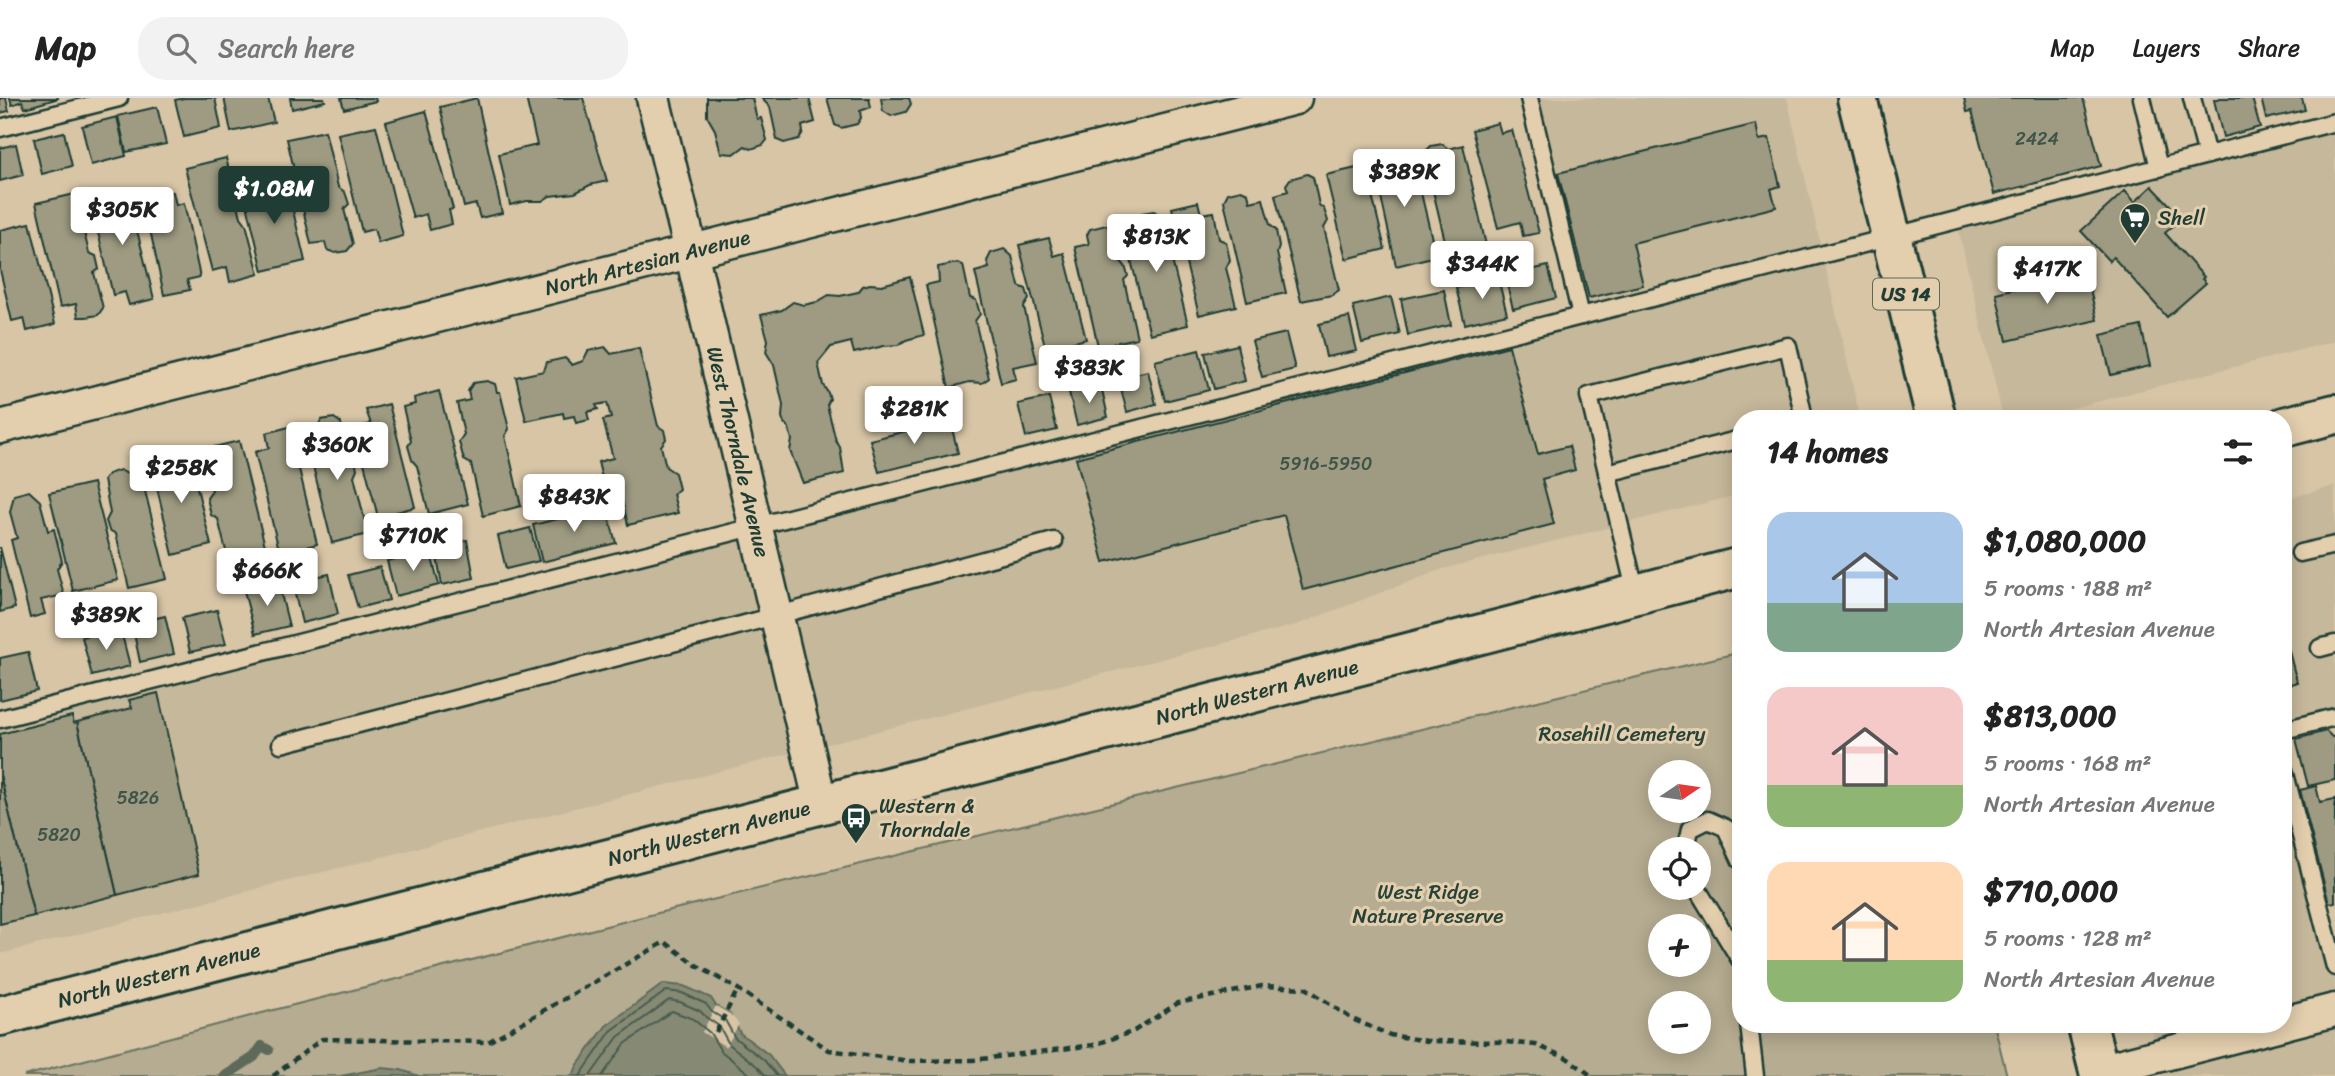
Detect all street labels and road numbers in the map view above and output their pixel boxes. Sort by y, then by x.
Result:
street label: North Artesian Avenue [541,218,754,307]
road number: US 14 [1873,278,1939,310]
street label: West Thorndale Avenue [695,342,781,561]
street label: North Western Avenue [1151,647,1362,736]
street label: North Western Avenue [603,789,814,878]
street label: North Western Avenue [53,931,264,1019]

